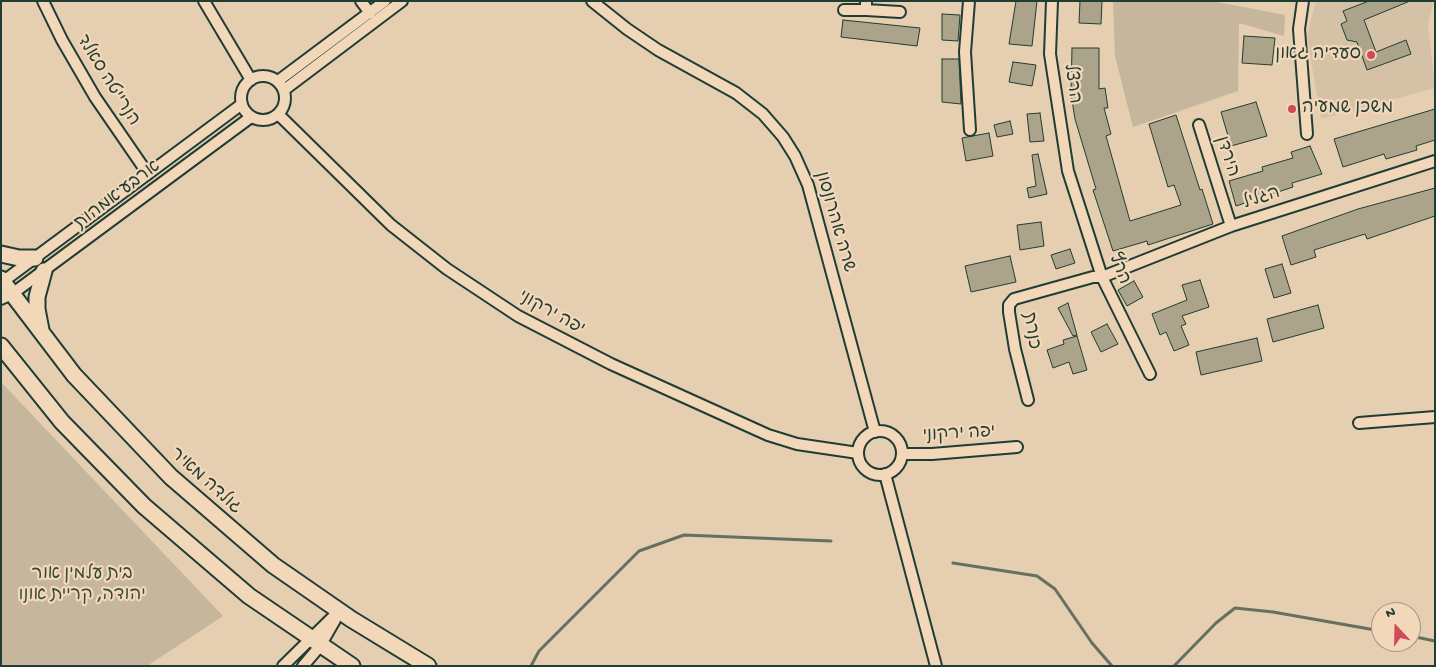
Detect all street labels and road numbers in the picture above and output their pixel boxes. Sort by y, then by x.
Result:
street label: הנרייטה סאלד [71,32,143,130]
street label: הרצל [1058,63,1084,105]
street label: הירדן [1209,134,1243,180]
street label: ארבע אמהות [71,157,165,235]
street label: שרה אהרונסון [809,169,859,275]
street label: הגליל [1241,183,1283,215]
street label: הרץ [1102,250,1134,288]
street label: יפה ירקוני [514,287,588,341]
street label: כנרת [1016,311,1044,351]
street label: יפה ירקוני [922,422,996,448]
street label: גולדה מאיר [165,444,245,520]

